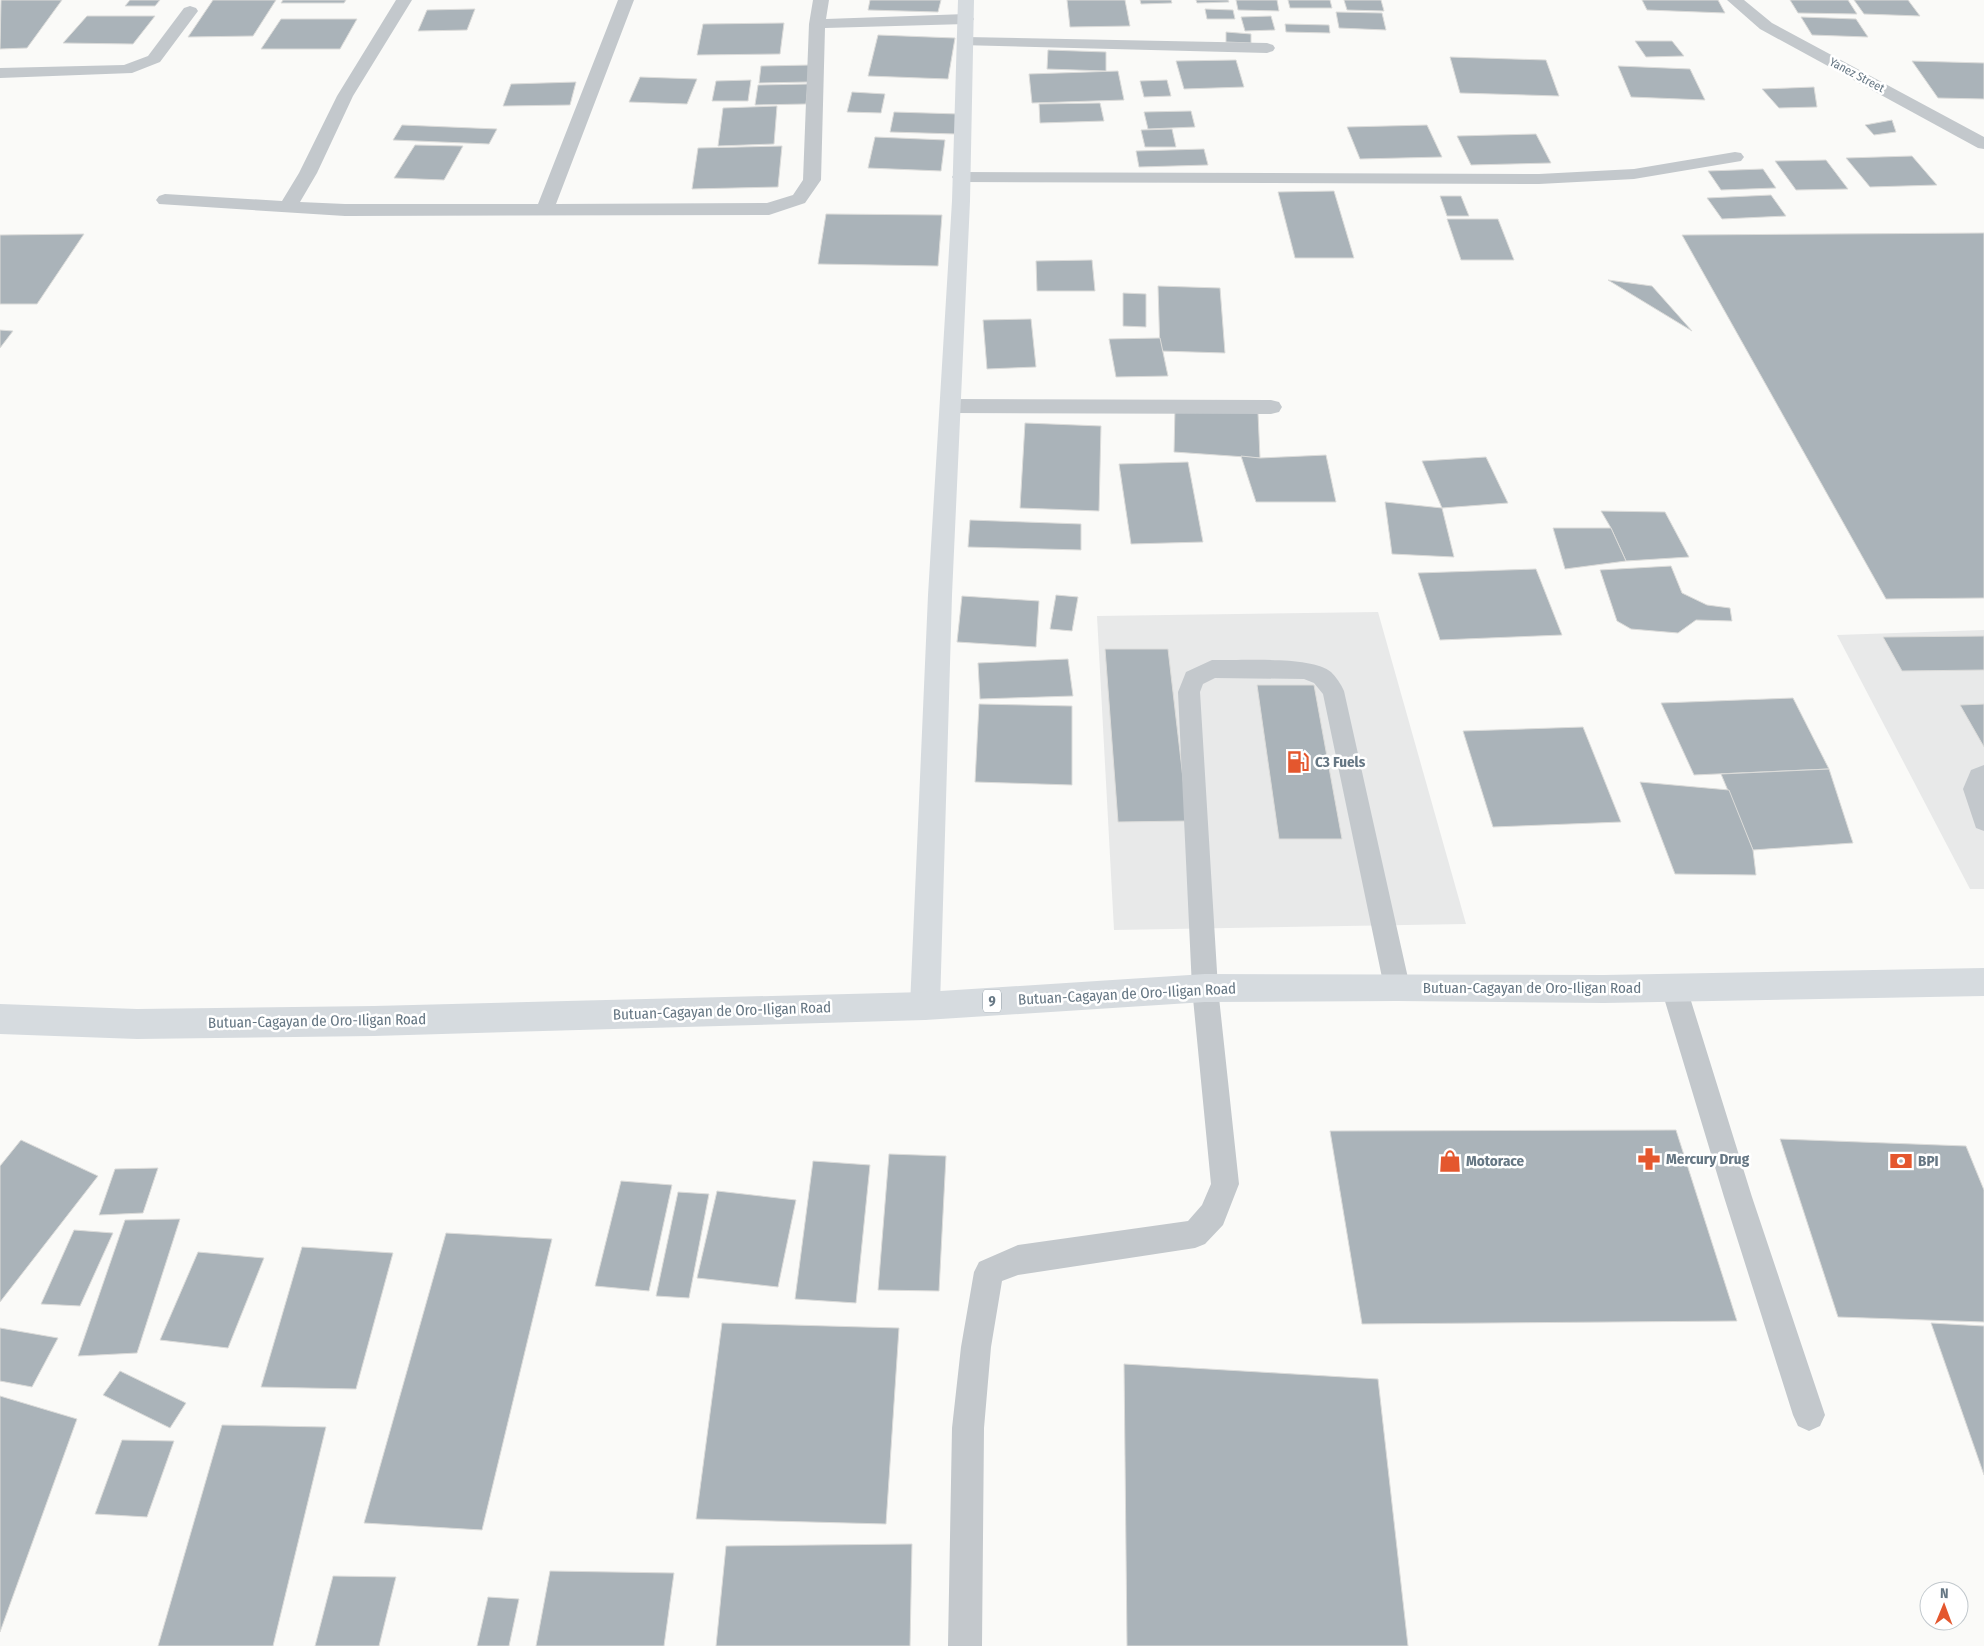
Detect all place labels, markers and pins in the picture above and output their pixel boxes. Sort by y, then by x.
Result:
fuel station icon: C3 Fuels [1285,749,1311,775]
place label: C3 Fuels [1315,753,1366,771]
pharmacy icon: Mercury Drug [1636,1146,1662,1172]
shop icon: Motorace [1437,1148,1463,1174]
bank icon: BPI [1888,1148,1914,1174]
place label: Mercury Drug [1666,1150,1750,1168]
place label: Motorace [1466,1152,1525,1170]
place label: BPI [1918,1152,1939,1170]

